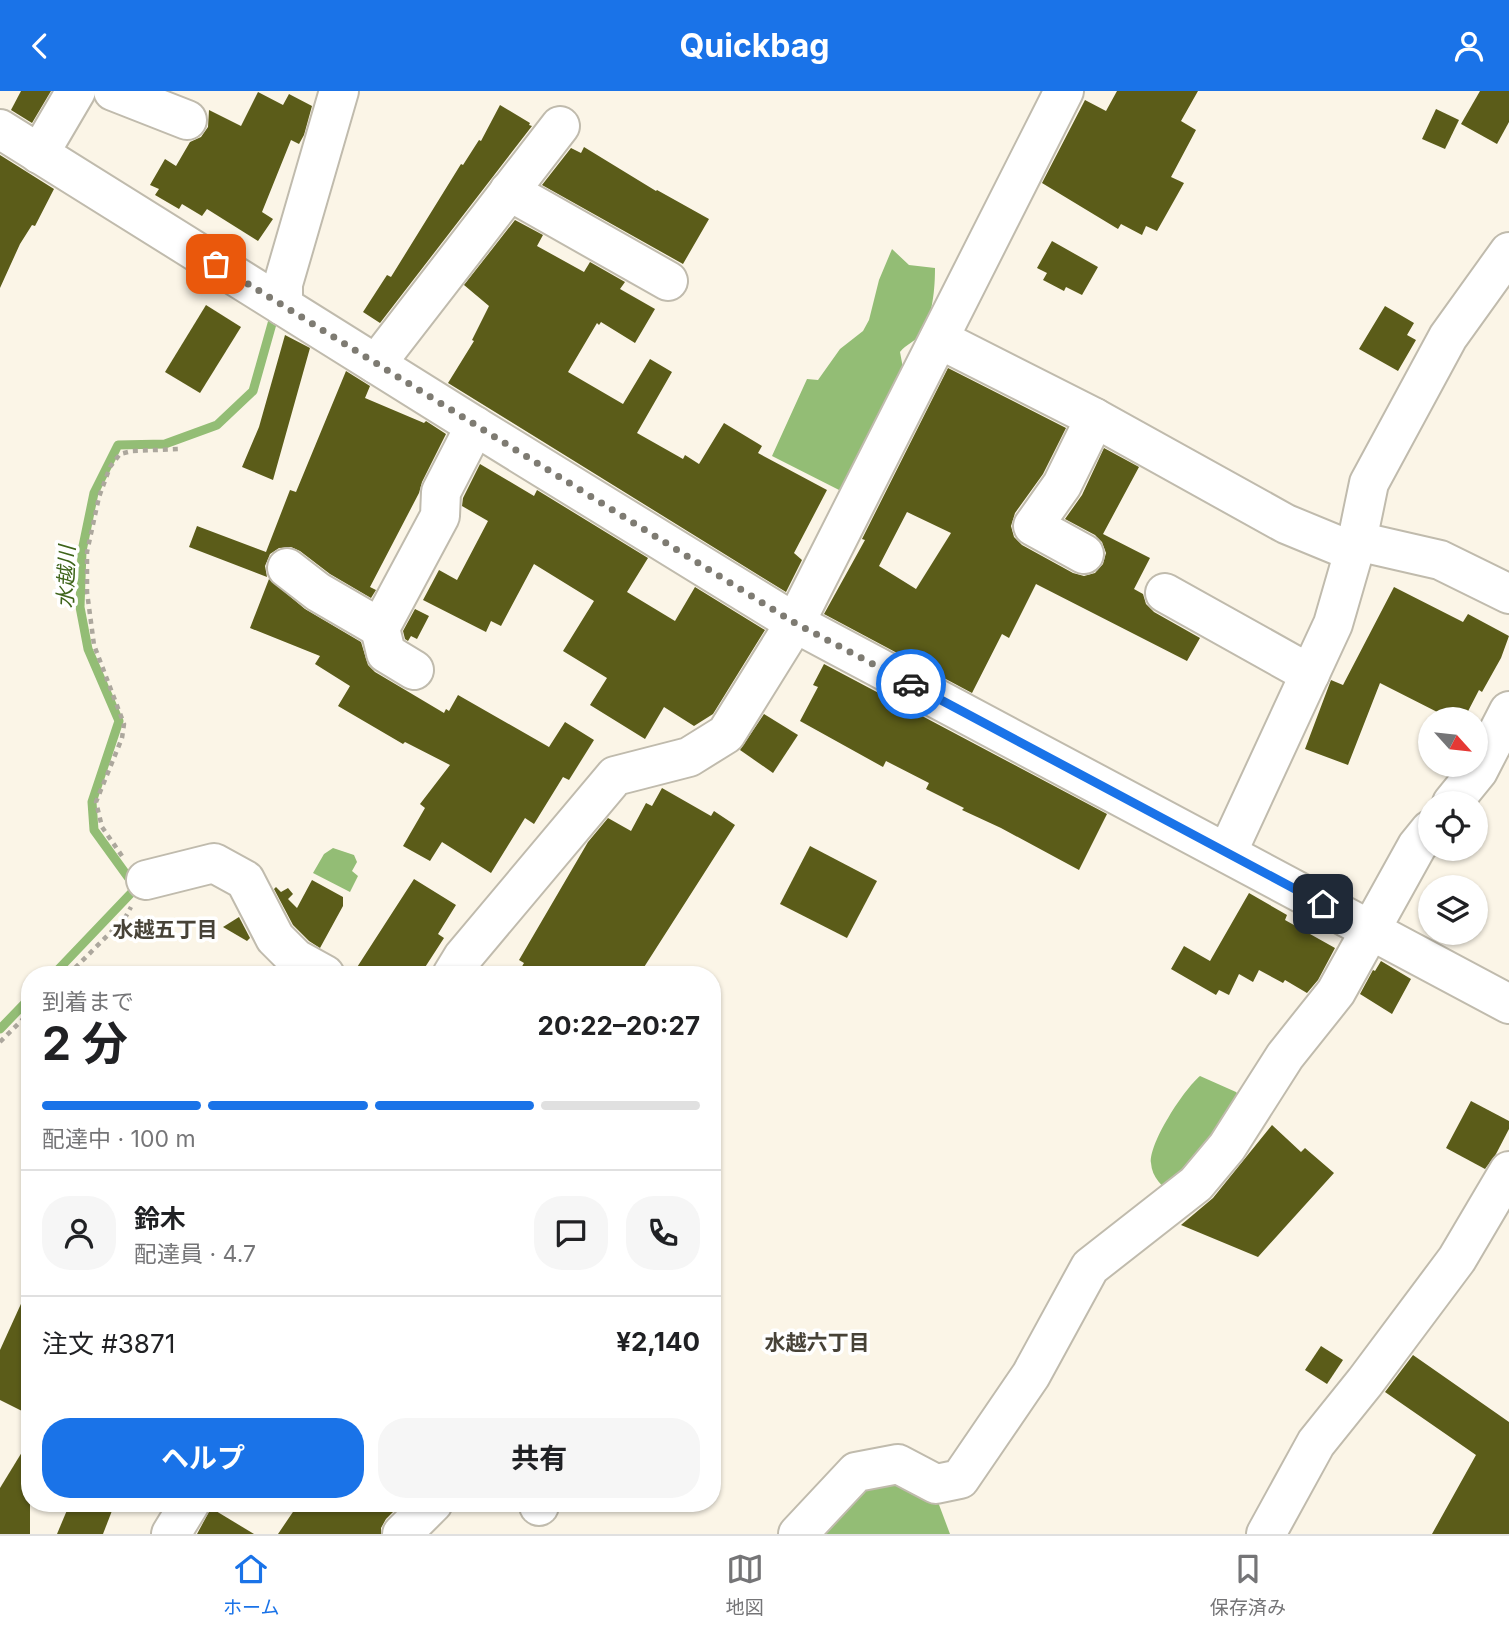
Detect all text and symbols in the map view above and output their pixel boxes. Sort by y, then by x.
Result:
text: Quickbag [679,26,830,65]
icon: back [21,27,59,65]
icon: person [1450,27,1488,65]
pin [186,234,246,294]
icon: bag [197,245,235,283]
water label: 水越川 [52,543,80,609]
courier [876,649,946,719]
icon: car [892,665,930,703]
north arrow [1418,707,1488,777]
map controls [1418,707,1488,945]
button: locate [1418,791,1488,861]
pin [1293,874,1353,934]
button: layers [1418,875,1488,945]
icon: home [1304,885,1342,923]
district label: 水越五丁目 [113,917,218,942]
text: 到着まで [42,988,134,1016]
text: 20:22–20:27 [538,1010,700,1041]
text: 2 分 [42,1015,128,1071]
text: 配達中 · 100 m [42,1125,196,1153]
button: person [42,1196,116,1270]
button: chat [534,1196,608,1270]
button: phone [626,1196,700,1270]
text: 鈴木 [134,1203,186,1234]
text: 配達員 · 4.7 [134,1240,256,1268]
text: ¥2,140 [616,1326,700,1357]
text: 注文 #3871 [42,1328,175,1359]
district label: 水越六丁目 [765,1330,870,1355]
button: ヘルプ [42,1418,364,1498]
button: 共有 [378,1418,700,1498]
tab: ホーム [223,1550,280,1619]
tab: 地図 [726,1550,764,1619]
tab: 保存済み [1210,1550,1286,1619]

